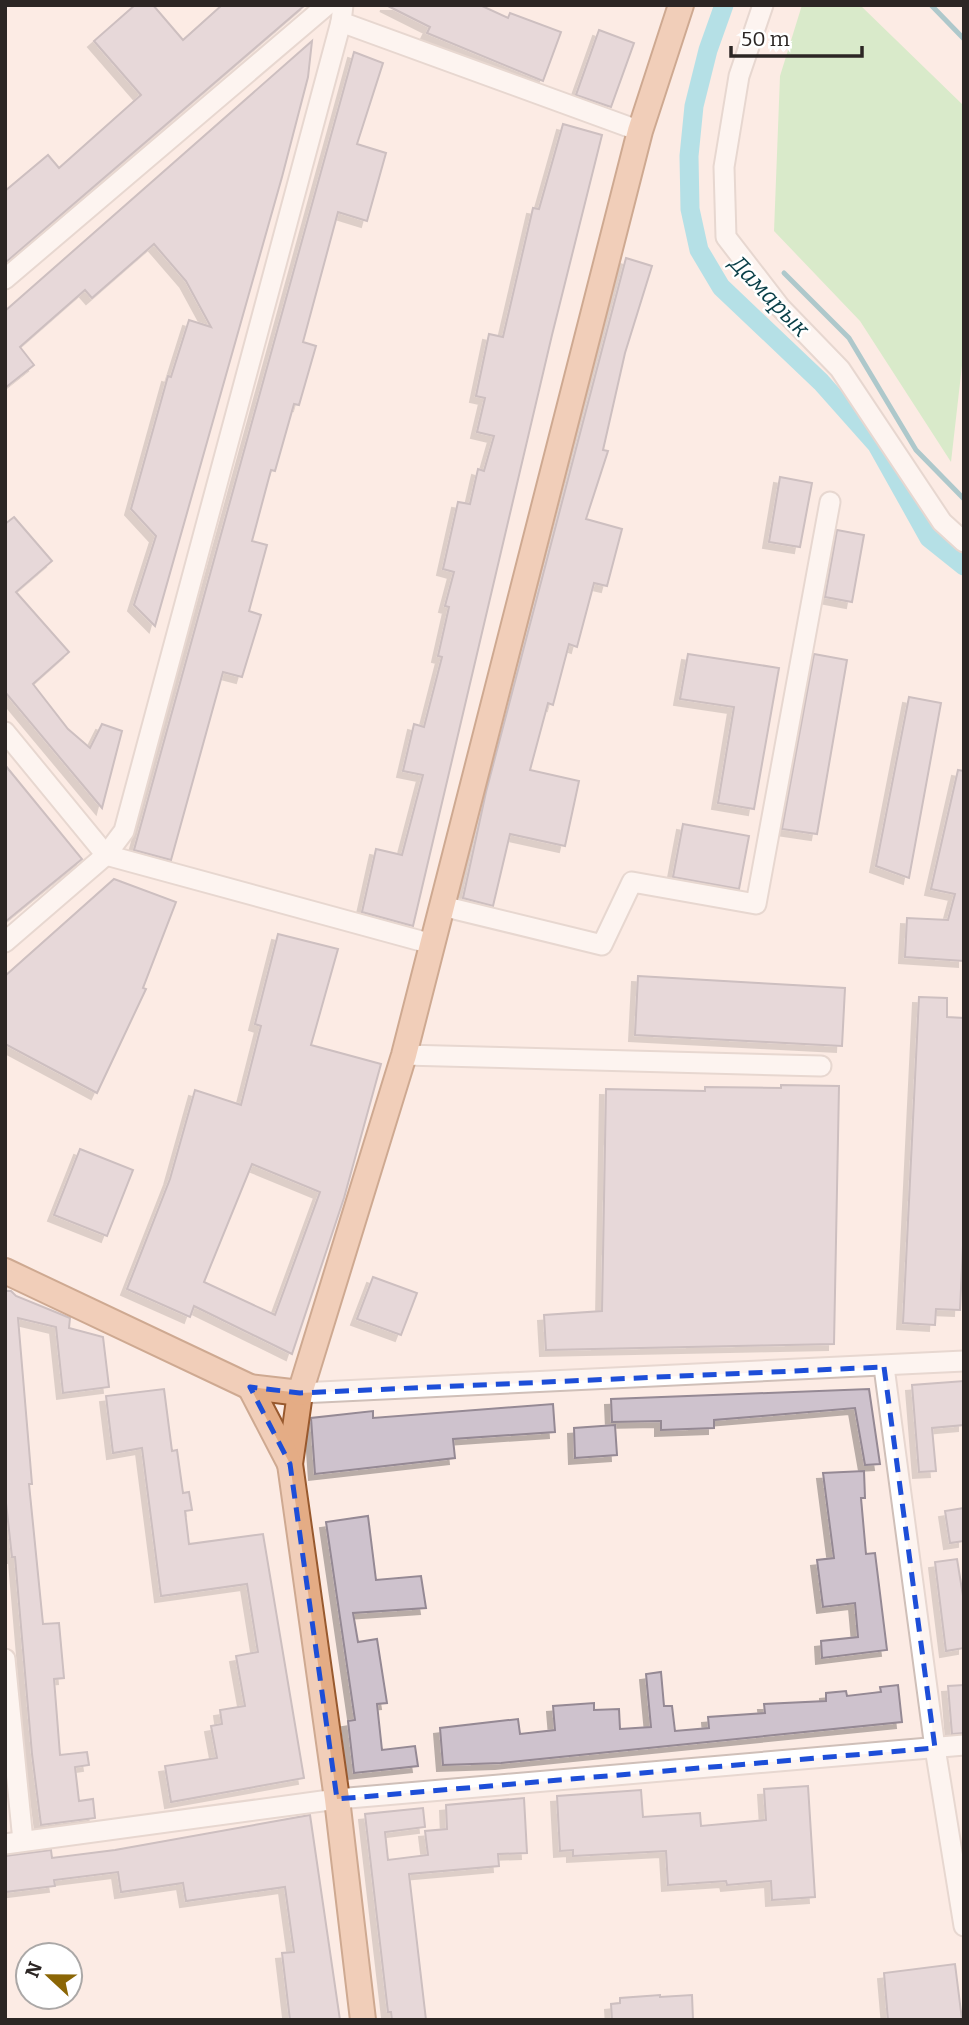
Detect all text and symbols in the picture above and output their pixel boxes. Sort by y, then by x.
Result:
scale bar [731,14,862,58]
text: 50 m [741,26,790,52]
water label: Дамарык [723,248,816,343]
north arrow [14,1941,84,2011]
text: N [20,1958,47,1981]

